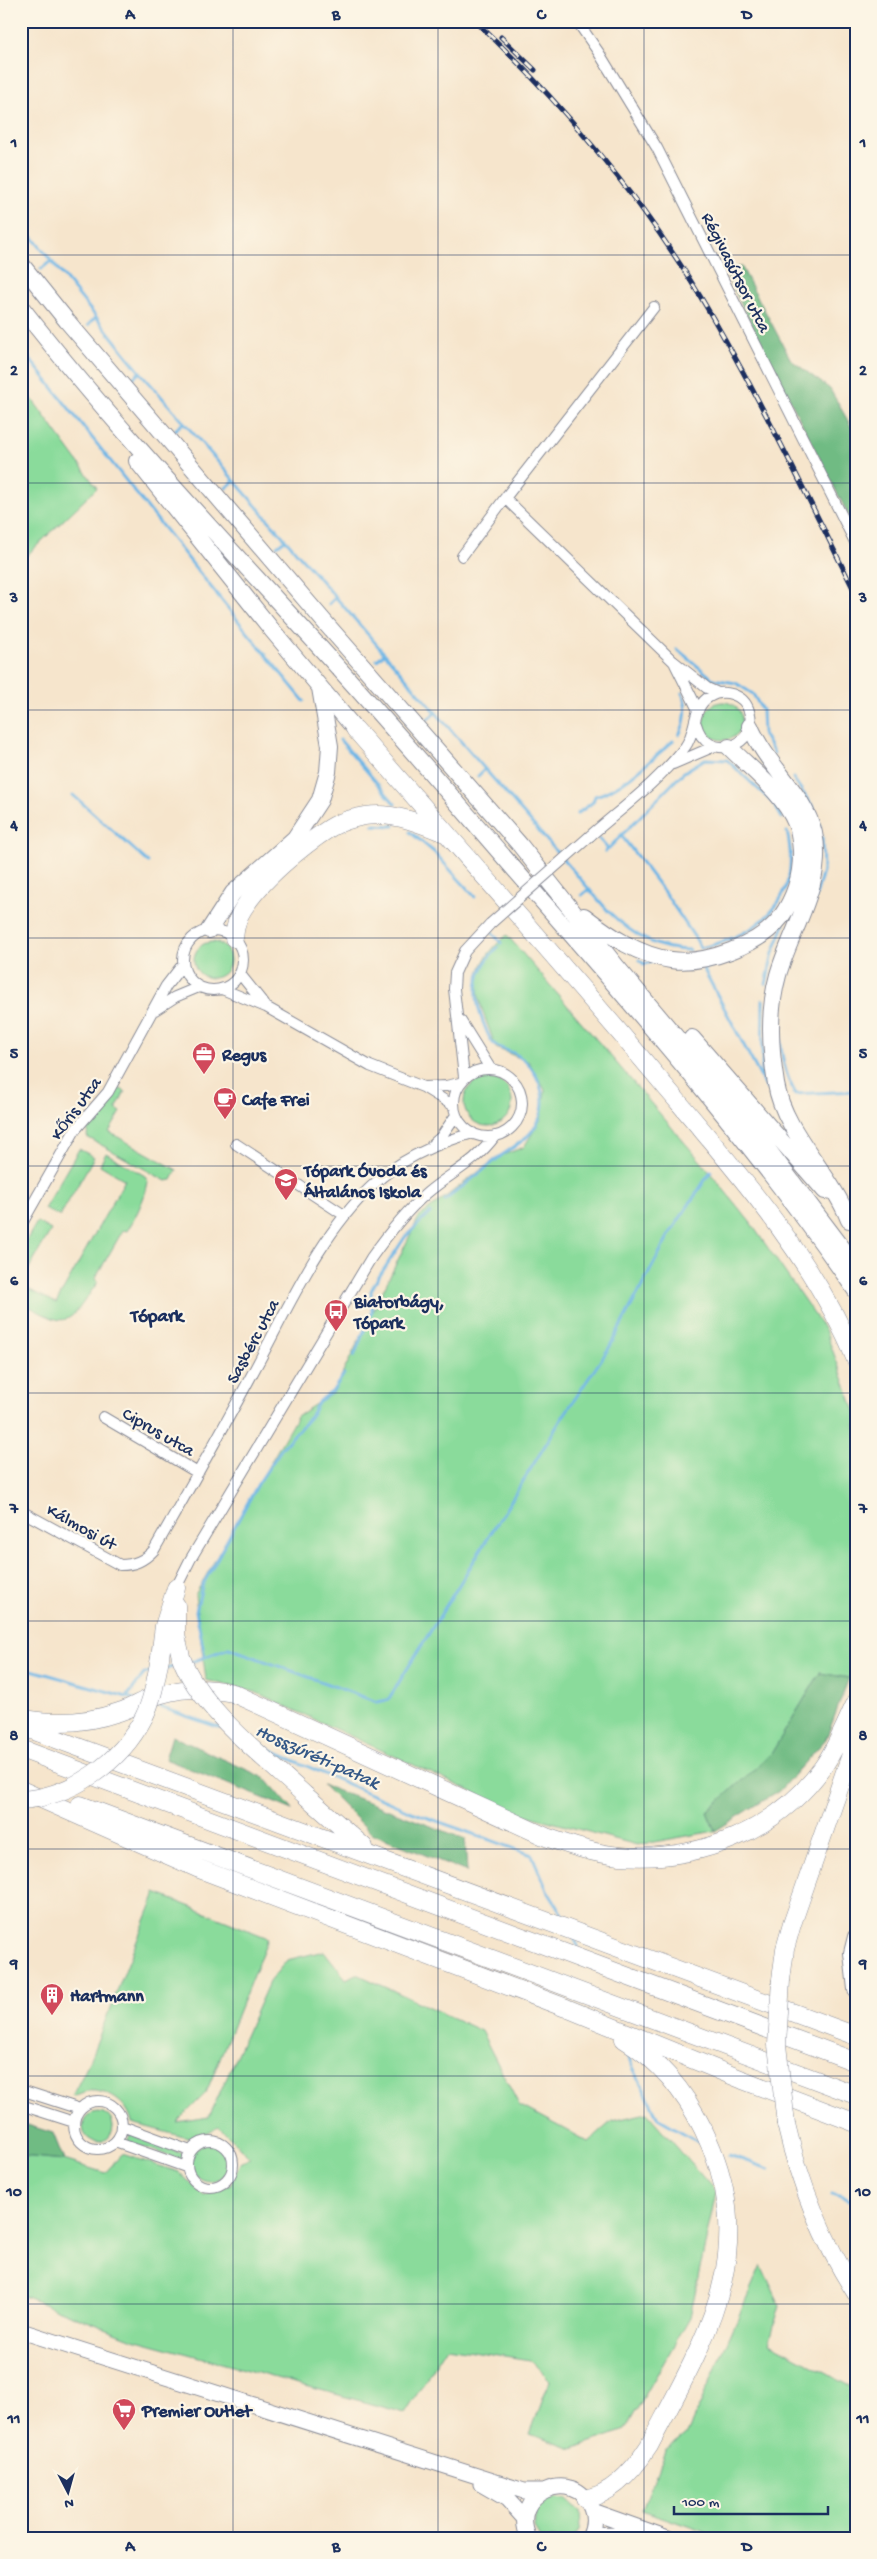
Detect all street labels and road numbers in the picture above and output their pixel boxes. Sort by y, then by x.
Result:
street label: Régivasútsor utca [696,210,774,337]
street label: Kőris utca [47,1073,108,1145]
street label: Sasbérc utca [223,1296,286,1388]
street label: Ciprus utca [118,1404,199,1463]
street label: Kálmosi út [42,1500,121,1557]

